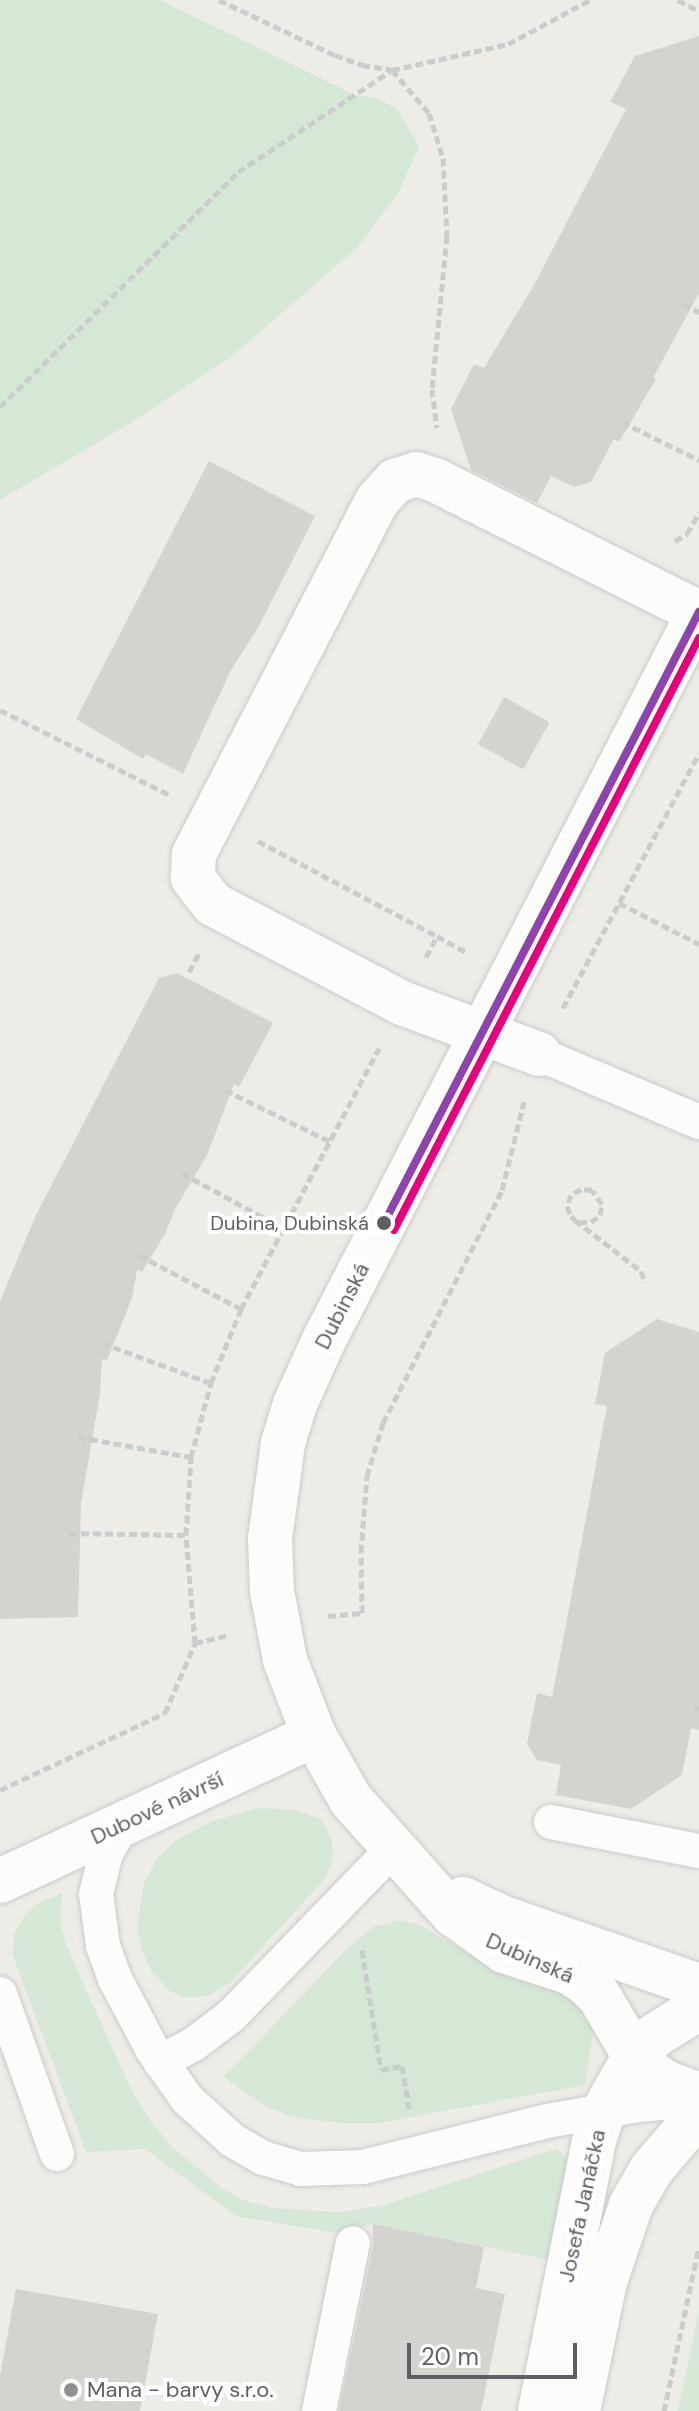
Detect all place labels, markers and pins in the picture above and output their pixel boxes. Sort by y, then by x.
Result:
place label: Dubina, Dubinská [210,1211,369,1235]
marker: Dubina, Dubinská [376,1215,392,1231]
place label: Mana - barvy s.r.o. [87,2377,274,2403]
marker: Mana - barvy s.r.o. [62,2381,80,2399]

